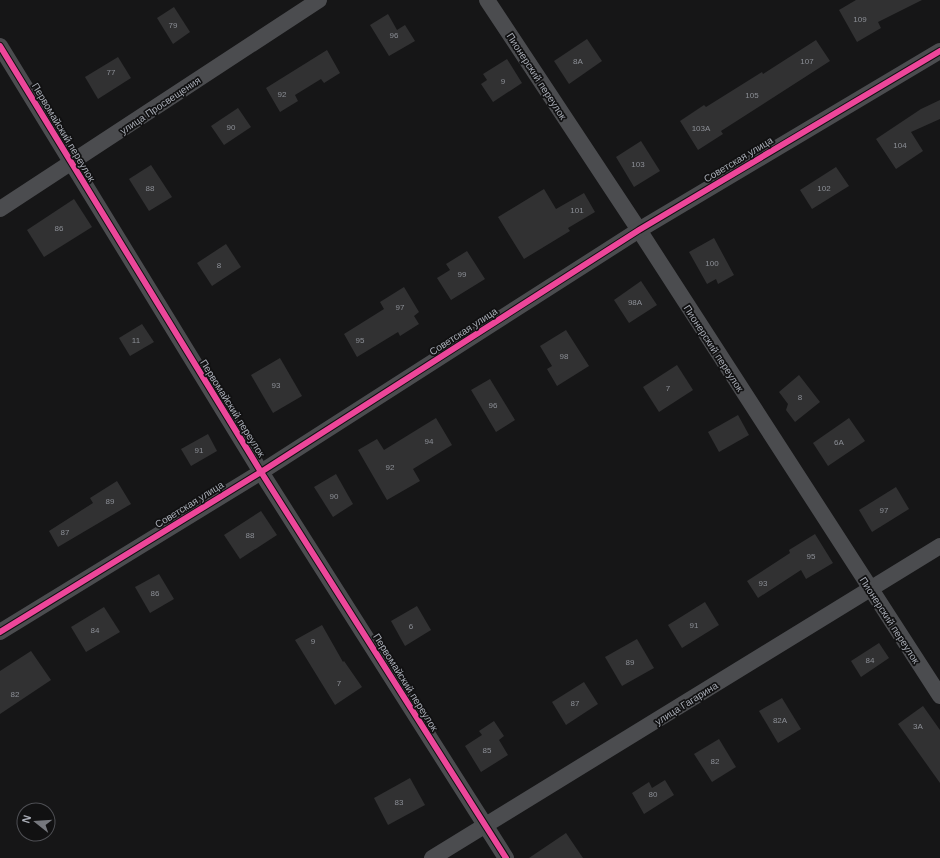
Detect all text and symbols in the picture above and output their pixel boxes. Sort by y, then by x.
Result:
house number: 109 [853,15,867,24]
house number: 79 [169,21,178,30]
house number: 96 [390,31,399,40]
street label: Пионерский переулок [504,31,569,122]
house number: 8А [573,57,584,66]
house number: 107 [800,57,814,66]
house number: 77 [107,68,116,77]
street label: улица Просвещения [118,74,203,136]
house number: 9 [501,77,506,86]
street label: Первомайский переулок [30,81,98,184]
house number: 92 [278,90,287,99]
house number: 105 [745,91,759,100]
house number: 90 [227,123,236,132]
house number: 103А [692,124,711,133]
street label: Советская улица [702,134,775,184]
house number: 104 [893,141,907,150]
house number: 103 [631,160,645,169]
house number: 88 [146,184,155,193]
house number: 102 [817,184,831,193]
house number: 101 [570,206,584,215]
house number: 86 [55,224,64,233]
house number: 100 [705,259,719,268]
house number: 8 [217,261,222,270]
house number: 99 [458,270,467,279]
house number: 98А [628,298,643,307]
house number: 97 [396,303,405,312]
street label: Пионерский переулок [681,303,746,394]
street label: Советская улица [427,305,500,357]
house number: 11 [132,336,141,345]
house number: 95 [356,336,365,345]
house number: 98 [560,352,569,361]
street label: Первомайский переулок [198,357,268,460]
house number: 93 [272,381,281,390]
house number: 7 [666,384,671,393]
house number: 8 [798,393,803,402]
house number: 96 [489,401,498,410]
house number: 94 [425,437,434,446]
house number: 6А [834,438,845,447]
house number: 91 [195,446,204,455]
house number: 92 [386,463,395,472]
street label: Советская улица [153,479,226,530]
house number: 90 [330,492,339,501]
house number: 89 [106,497,115,506]
house number: 97 [880,506,889,515]
house number: 87 [61,528,70,537]
house number: 88 [246,531,255,540]
house number: 95 [807,552,816,561]
street label: Пионерский переулок [857,575,922,666]
house number: 93 [759,579,768,588]
house number: 86 [151,589,160,598]
house number: 91 [690,621,699,630]
house number: 6 [409,622,414,631]
house number: 84 [91,626,100,635]
street label: Первомайский переулок [371,631,441,734]
house number: 9 [311,637,316,646]
house number: 84 [866,656,875,665]
house number: 89 [626,658,635,667]
house number: 7 [337,679,342,688]
street label: улица Гагарина [653,679,720,727]
house number: 82 [11,690,20,699]
house number: 87 [571,699,580,708]
house number: 82А [773,716,788,725]
house number: 3А [913,722,924,731]
house number: 85 [483,746,492,755]
house number: 82 [711,757,720,766]
house number: 80 [649,790,658,799]
house number: 83 [395,798,404,807]
north arrow [16,802,56,842]
text: N [20,813,33,825]

